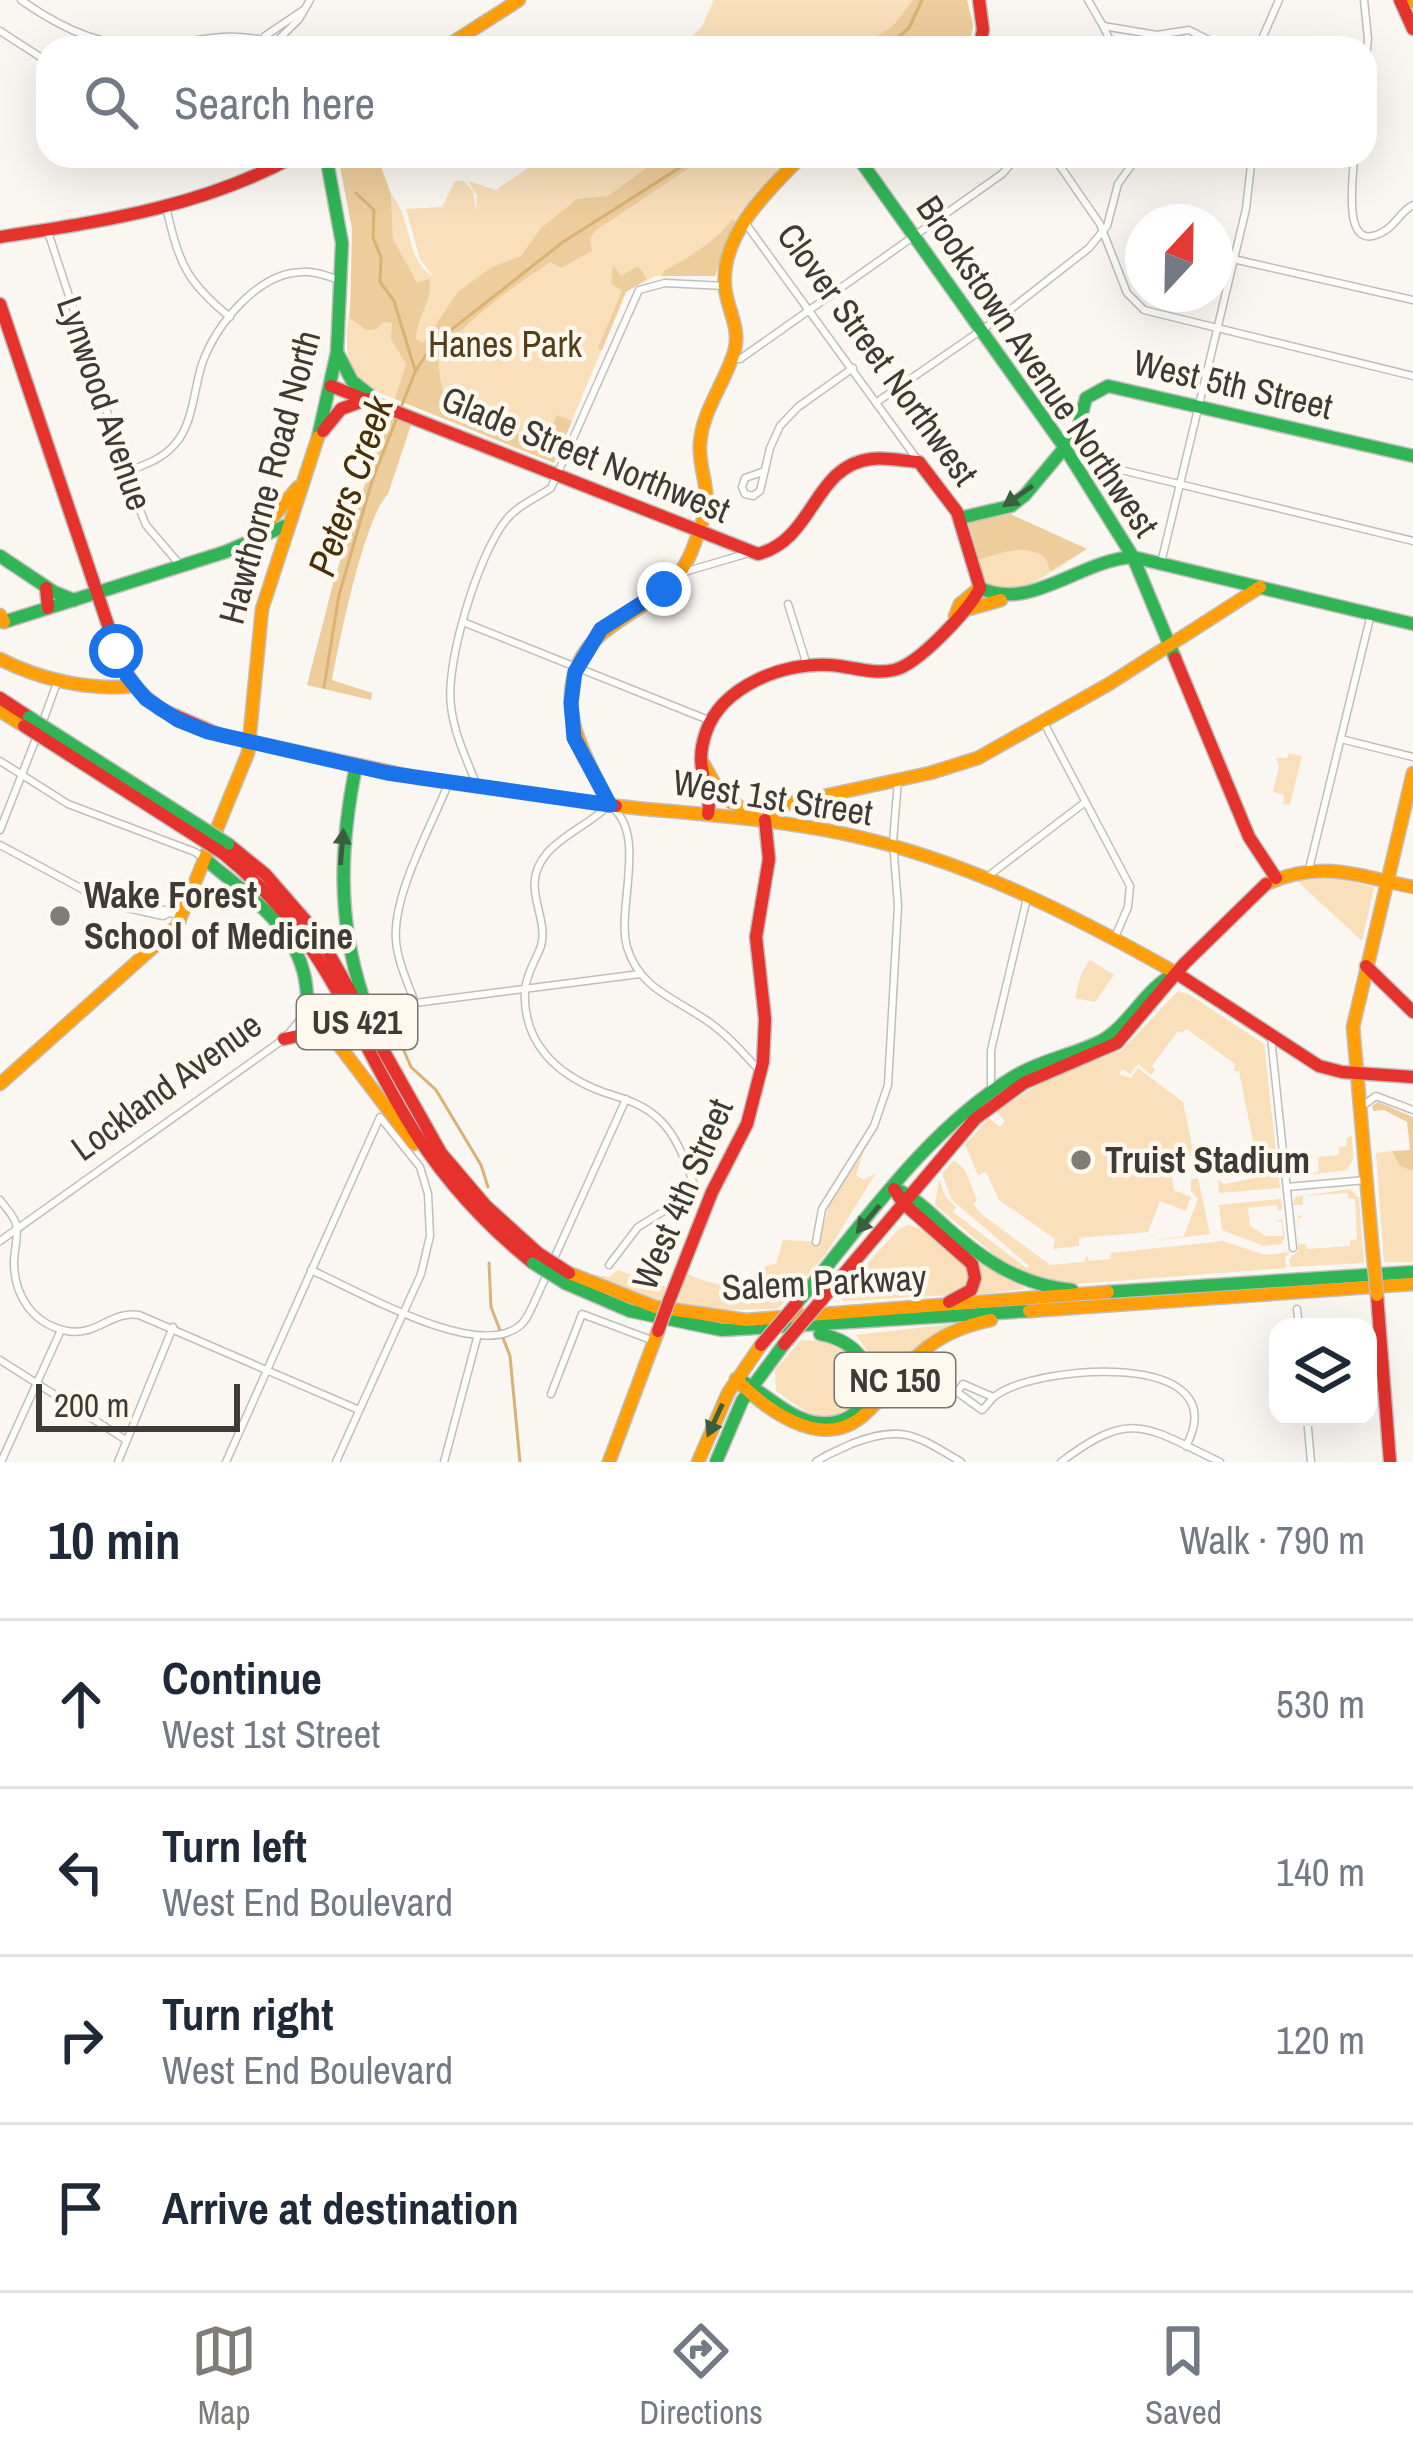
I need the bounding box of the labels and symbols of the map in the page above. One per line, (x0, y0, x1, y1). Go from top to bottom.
street label: Brookstown Avenue Northwest (906, 186, 1170, 546)
north arrow (1125, 204, 1233, 312)
street label: Clover Street Northwest (766, 213, 990, 495)
street label: Lynwood Avenue (46, 290, 164, 516)
park label: Hanes Park (428, 320, 582, 368)
street label: Hawthorne Road North (207, 325, 331, 629)
street label: West 5th Street (1129, 338, 1337, 430)
street label: Glade Street Northwest (435, 374, 737, 534)
water label: Peters Creek (295, 388, 405, 583)
one-way arrow (1002, 484, 1034, 507)
route end (637, 562, 691, 616)
route start (89, 624, 143, 678)
street label: West 1st Street (670, 758, 876, 836)
one-way arrow (333, 828, 352, 865)
place label: Wake Forest School of Medicine (84, 871, 353, 960)
marker: Wake Forest School of Medicine (47, 903, 73, 929)
road number: US 421 (297, 995, 417, 1049)
street label: Lockland Avenue (61, 1001, 271, 1171)
street label: West 4th Street (620, 1091, 744, 1297)
place label: Truist Stadium (1105, 1136, 1310, 1184)
marker: Truist Stadium (1068, 1147, 1094, 1173)
one-way arrow (855, 1204, 881, 1234)
street label: Salem Parkway (720, 1253, 928, 1311)
road number: NC 150 (835, 1353, 955, 1407)
scale bar (36, 1378, 240, 1431)
one-way arrow (705, 1402, 725, 1437)

